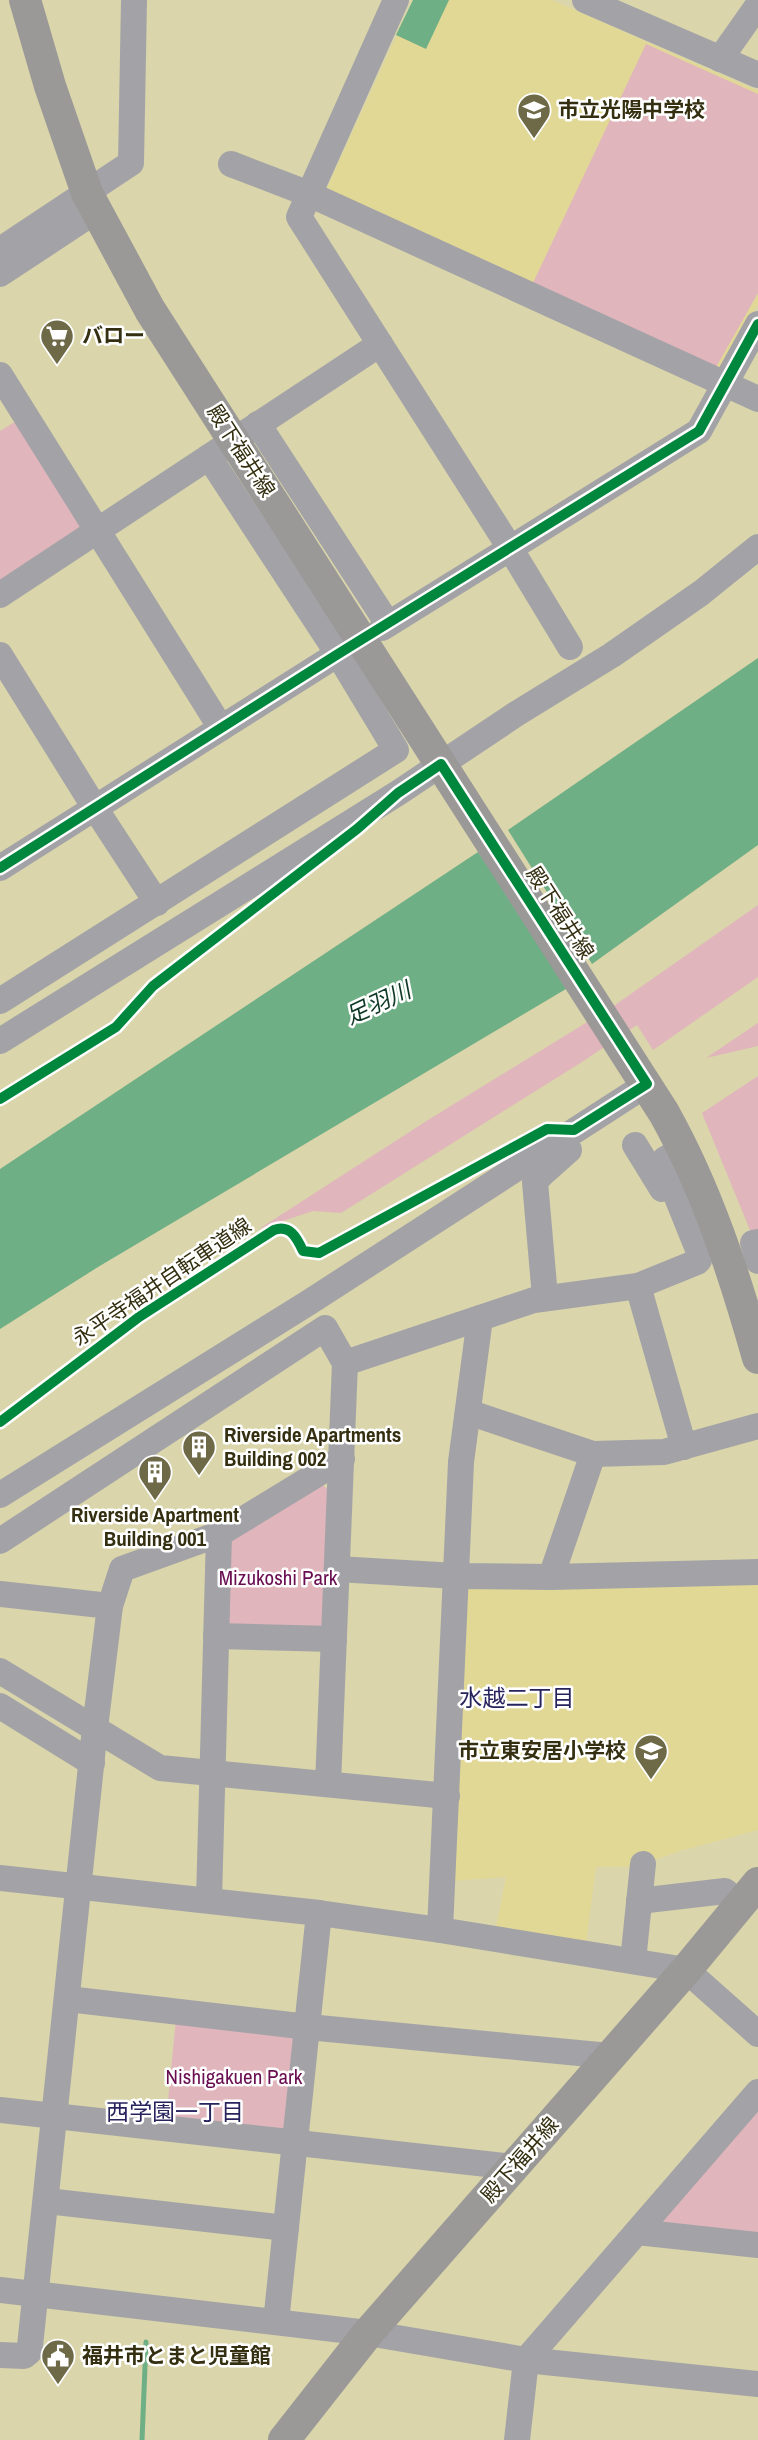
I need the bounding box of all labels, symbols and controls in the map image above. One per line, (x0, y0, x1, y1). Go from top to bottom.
school or university icon: 市立光陽中学校 (515, 91, 553, 140)
place label: 市立光陽中学校 (558, 95, 705, 124)
supermarket icon: バロー (38, 317, 76, 366)
place label: バロー (82, 321, 145, 350)
street label: 殿下福井線 (201, 399, 282, 503)
street label: 殿下福井線 (520, 861, 601, 965)
water label: 足羽川 (340, 973, 418, 1031)
street label: 永平寺福井自転車道線 (67, 1211, 257, 1352)
place label: Riverside Apartments Building 002 (224, 1420, 401, 1473)
building icon: Riverside Apartments Building 002 (180, 1428, 218, 1477)
building icon: Riverside Apartment Building 001 (136, 1453, 174, 1502)
place label: Riverside Apartment Building 001 (71, 1500, 239, 1553)
park label: Mizukoshi Park (219, 1563, 338, 1592)
district label: 水越二丁目 (460, 1682, 575, 1713)
school or university icon: 市立東安居小学校 (632, 1732, 670, 1781)
place label: 市立東安居小学校 (458, 1736, 626, 1765)
park label: Nishigakuen Park (166, 2062, 303, 2091)
district label: 西学園一丁目 (106, 2096, 244, 2127)
street label: 殿下福井線 (474, 2111, 565, 2209)
public building icon: 福井市とまと児童館 (39, 2337, 77, 2386)
place label: 福井市とまと児童館 (82, 2341, 271, 2370)

